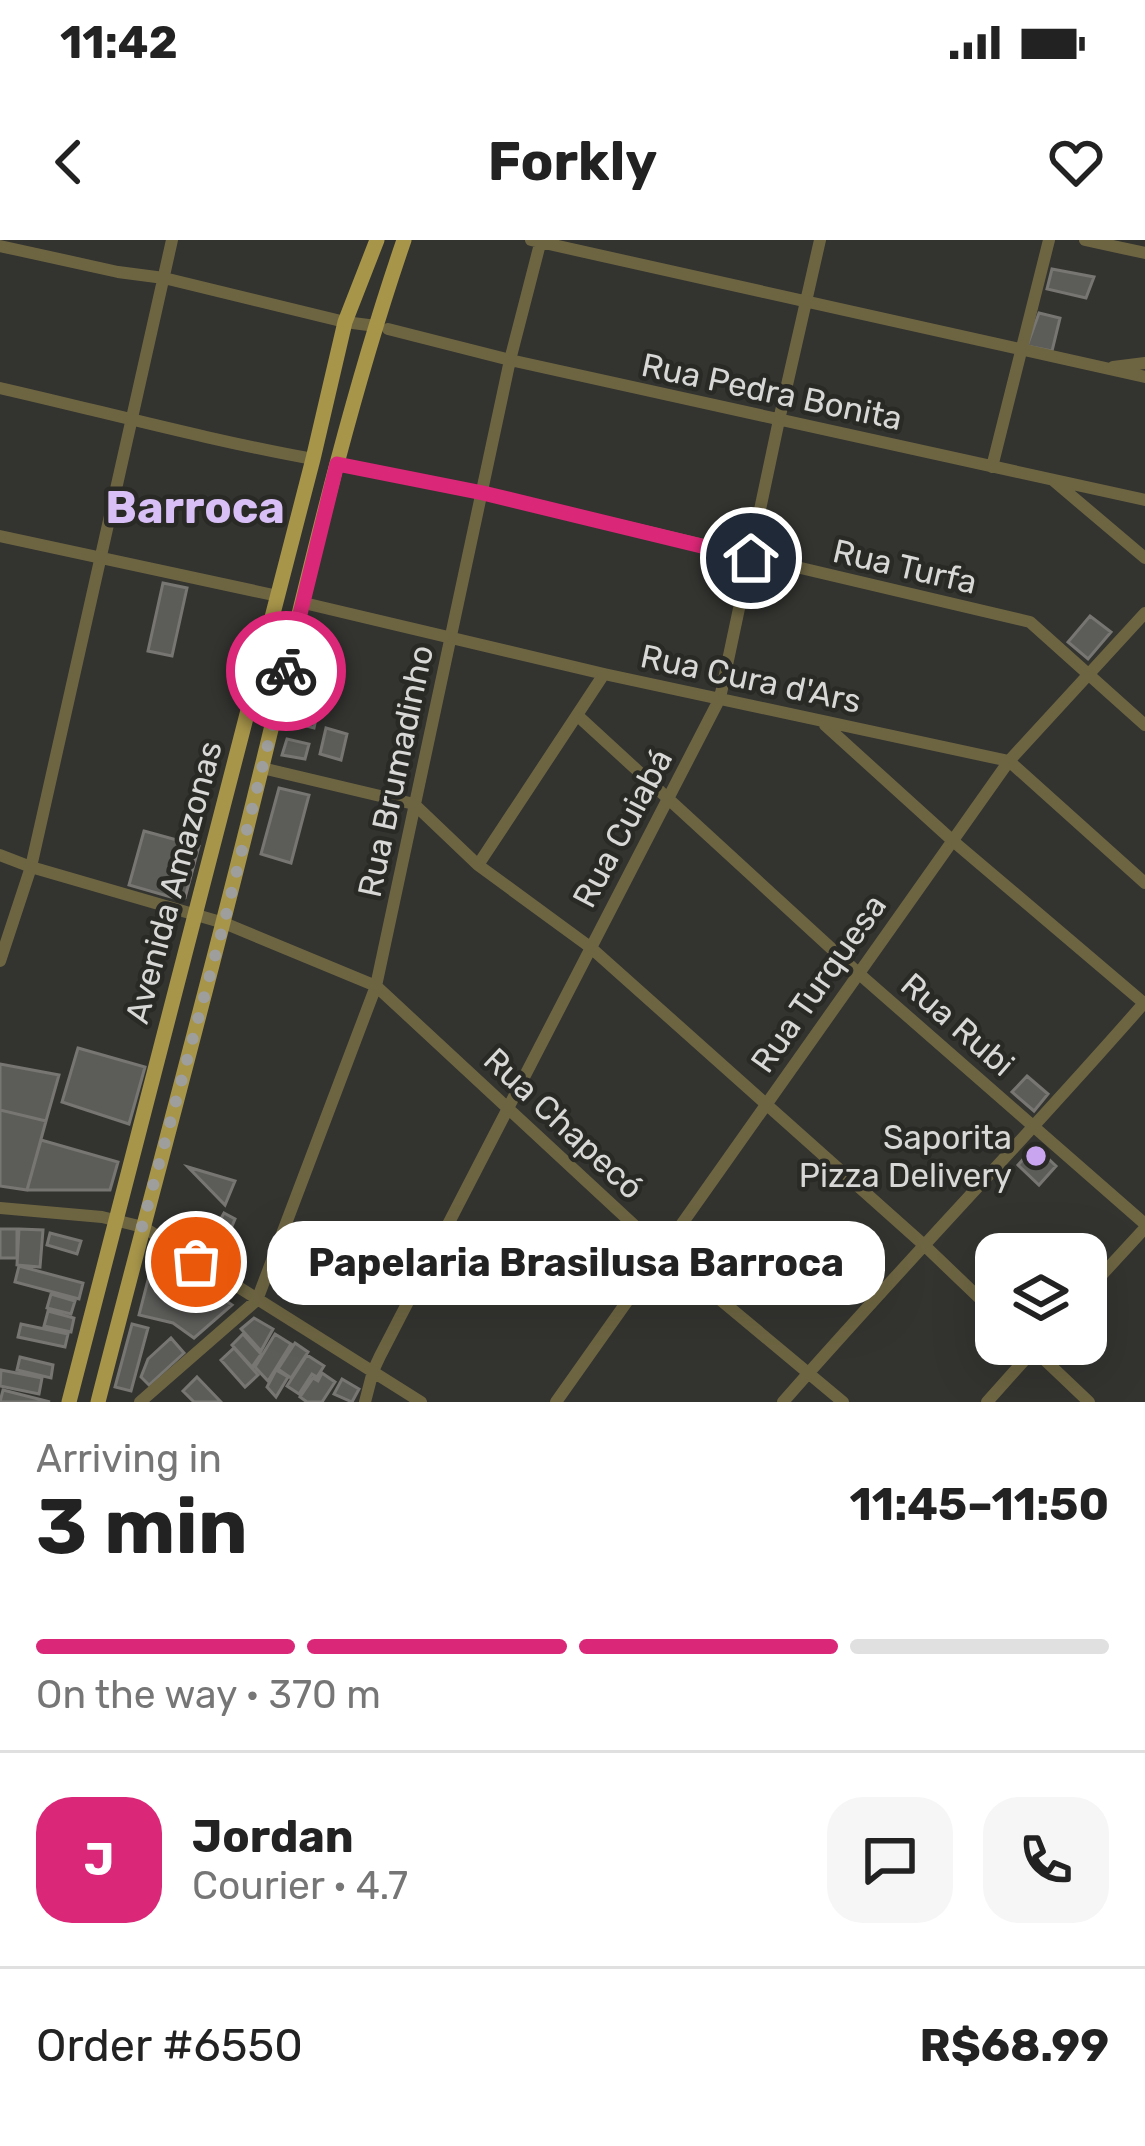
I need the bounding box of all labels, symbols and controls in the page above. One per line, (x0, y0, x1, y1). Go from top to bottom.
text: 11:42 (60, 16, 178, 69)
icon: back (36, 129, 102, 195)
icon: heart (1043, 129, 1109, 195)
text: Forkly (488, 130, 657, 194)
street label: Rua Pedra Bonita (638, 345, 906, 438)
district label: Barroca (105, 481, 285, 534)
pin (700, 507, 802, 609)
icon: home (718, 525, 784, 591)
street label: Rua Turfa (829, 531, 981, 602)
courier (226, 611, 346, 731)
street label: Rua Cura d'Ars (637, 636, 865, 721)
icon: bike (253, 638, 319, 704)
street label: Rua Brumadinho (350, 642, 441, 901)
street label: Avenida Amazonas (117, 737, 230, 1027)
street label: Rua Cuiabá (564, 742, 680, 914)
street label: Rua Turquesa (743, 887, 894, 1080)
street label: Rua Rubi (893, 965, 1022, 1084)
street label: Rua Chapecó (476, 1040, 651, 1207)
place label: Saporita Pizza Delivery (799, 1118, 1012, 1195)
marker: Saporita Pizza Delivery (1023, 1143, 1049, 1169)
pin (145, 1211, 247, 1313)
callout: Papelaria Brasilusa Barroca (268, 1220, 886, 1304)
icon: bag (163, 1229, 229, 1295)
map controls (975, 1233, 1107, 1365)
button: layers (975, 1233, 1107, 1365)
text: Papelaria Brasilusa Barroca (308, 1240, 844, 1286)
text: Arriving in (36, 1436, 222, 1482)
text: 11:45–11:50 (849, 1478, 1109, 1531)
text: 3 min (36, 1480, 248, 1573)
text: On the way · 370 m (36, 1672, 381, 1718)
button: chat (827, 1797, 953, 1923)
button: phone (983, 1797, 1109, 1923)
text: Jordan (192, 1810, 354, 1863)
text: J (84, 1833, 114, 1886)
text: Courier · 4.7 (192, 1863, 408, 1909)
text: Order #6550 (36, 2019, 303, 2072)
text: R$68.99 (920, 2019, 1109, 2072)

